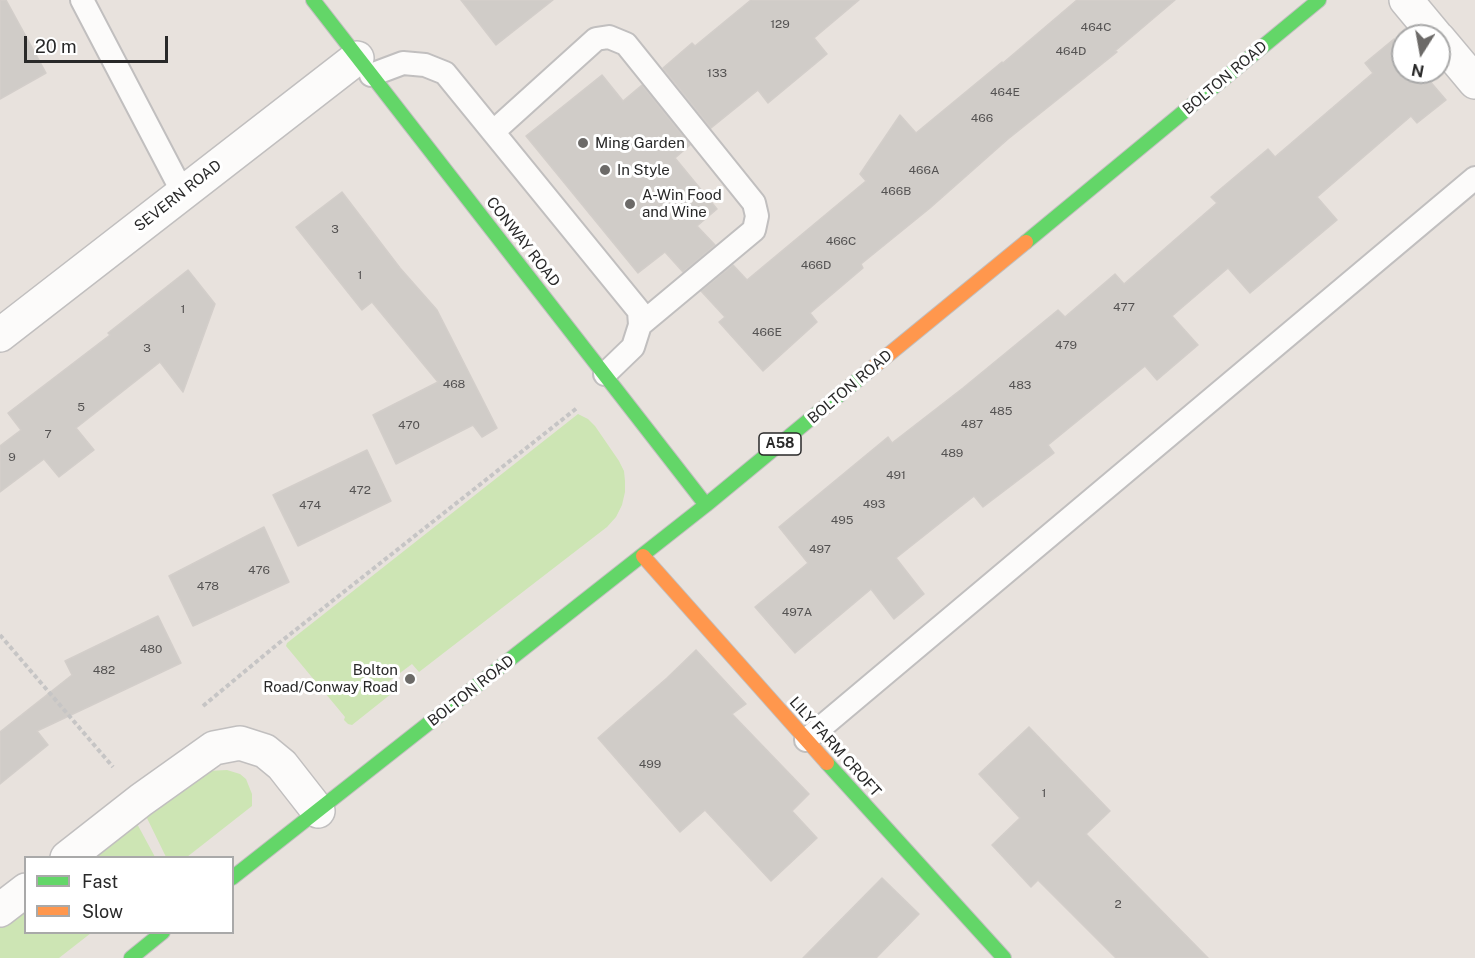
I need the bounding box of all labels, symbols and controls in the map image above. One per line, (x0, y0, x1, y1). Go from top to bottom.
house number: 129 (770, 17, 790, 31)
house number: 464C (1081, 20, 1111, 34)
scale bar (27, 24, 171, 62)
north arrow (1391, 24, 1451, 84)
text: 20 m (35, 36, 77, 57)
street label: BOLTON ROAD (1179, 37, 1271, 119)
house number: 464D (1056, 44, 1086, 58)
text: N (1410, 60, 1426, 81)
house number: 133 (707, 66, 727, 80)
house number: 464E (990, 85, 1020, 99)
house number: 466 (971, 111, 993, 125)
place label: Ming Garden (595, 134, 685, 152)
marker: Ming Garden (576, 136, 590, 150)
street label: SEVERN ROAD (131, 156, 225, 236)
place label: In Style (617, 161, 670, 179)
marker: In Style (598, 163, 612, 177)
house number: 466A (909, 163, 939, 177)
house number: 466B (881, 184, 911, 198)
place label: A-Win Food and Wine (642, 186, 722, 221)
street label: CONWAY ROAD (482, 193, 564, 291)
marker: A-Win Food and Wine (623, 197, 637, 211)
house number: 3 (331, 222, 339, 236)
house number: 466C (826, 234, 856, 248)
house number: 466D (801, 258, 831, 272)
house number: 1 (358, 268, 362, 282)
house number: 477 (1113, 300, 1135, 314)
house number: 1 (181, 302, 185, 316)
house number: 466E (752, 325, 782, 339)
house number: 479 (1055, 338, 1077, 352)
house number: 3 (143, 341, 151, 355)
street label: BOLTON ROAD (804, 346, 896, 428)
house number: 468 (443, 377, 465, 391)
house number: 483 (1009, 378, 1031, 392)
house number: 5 (77, 400, 85, 414)
house number: 485 (990, 404, 1012, 418)
house number: 487 (961, 417, 983, 431)
house number: 470 (398, 418, 420, 432)
house number: 7 (44, 427, 52, 441)
road number: A58 (759, 433, 801, 455)
house number: 489 (941, 446, 963, 460)
house number: 9 (8, 450, 16, 464)
house number: 491 (886, 468, 906, 482)
house number: 472 (349, 483, 371, 497)
house number: 493 (863, 497, 885, 511)
house number: 474 (299, 498, 321, 512)
house number: 495 (831, 513, 853, 527)
house number: 497 (809, 542, 831, 556)
house number: 476 (248, 563, 270, 577)
house number: 478 (197, 579, 219, 593)
house number: 497A (782, 605, 812, 619)
house number: 480 (140, 642, 162, 656)
street label: BOLTON ROAD (424, 652, 518, 730)
place label: Bolton Road/Conway Road (263, 661, 398, 696)
house number: 482 (93, 663, 115, 677)
marker: Bolton Road/Conway Road (403, 672, 417, 686)
street label: LILY FARM CROFT (785, 693, 885, 801)
house number: 499 (639, 757, 661, 771)
house number: 1 (1042, 786, 1046, 800)
legend (24, 856, 234, 934)
text: Fast (82, 871, 118, 892)
house number: 2 (1114, 897, 1122, 911)
text: Slow (82, 901, 123, 922)

